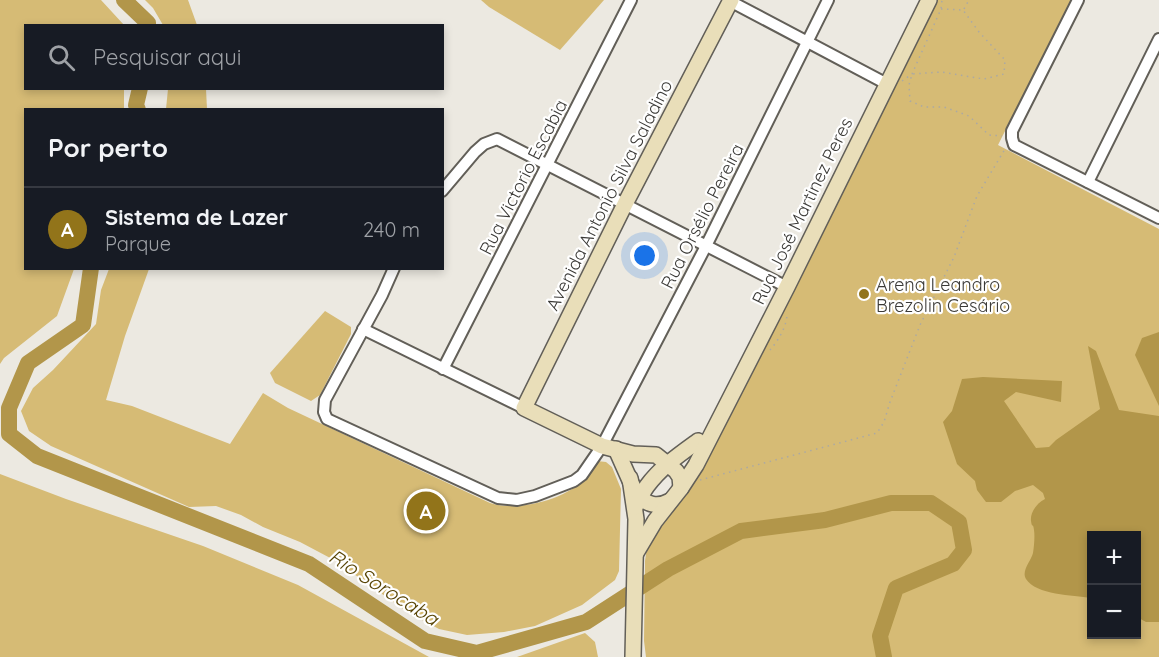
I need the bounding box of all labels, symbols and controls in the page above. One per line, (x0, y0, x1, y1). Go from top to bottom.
search box (24, 24, 444, 90)
icon: search (45, 41, 78, 74)
text: Pesquisar aqui (93, 43, 241, 71)
street label: Avenida Antonio Silva Saladino (541, 76, 677, 314)
street label: Rua Victorio Escabia (474, 96, 572, 258)
street label: Rua José Martinez Peres (747, 114, 857, 308)
text: Por perto (48, 131, 168, 164)
street label: Rua Orsélio Pereira (655, 140, 749, 292)
text: Sistema de Lazer (105, 203, 288, 231)
text: A (61, 217, 74, 242)
text: 240 m (363, 217, 420, 242)
text: Parque (105, 231, 171, 256)
your location (630, 241, 659, 270)
place label: Arena Leandro Brezolin Cesário (876, 273, 1010, 317)
marker: Arena Leandro Brezolin Cesário (857, 287, 871, 301)
pin: A (406, 488, 446, 534)
map controls (1087, 531, 1141, 639)
button: + (1087, 531, 1141, 585)
water label: Rio Sorocaba (325, 543, 445, 632)
button: − (1087, 585, 1141, 639)

